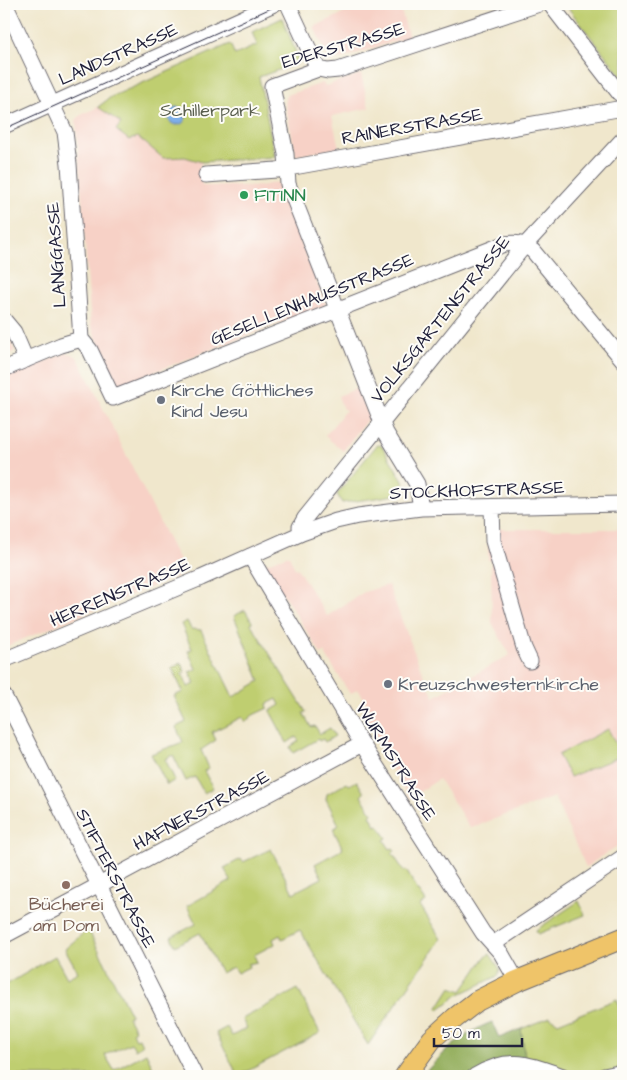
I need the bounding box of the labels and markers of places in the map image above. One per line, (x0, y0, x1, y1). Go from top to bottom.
place label: FITINN (254, 183, 306, 208)
marker: FITINN (238, 189, 250, 201)
place label: Kirche Göttliches Kind Jesu (171, 378, 314, 424)
marker: Kirche Göttliches Kind Jesu (155, 394, 167, 406)
place label: Kreuzschwesternkirche (398, 672, 599, 697)
marker: Kreuzschwesternkirche (382, 678, 394, 690)
marker: Bücherei am Dom (60, 879, 72, 891)
place label: Bücherei am Dom (29, 892, 103, 938)

